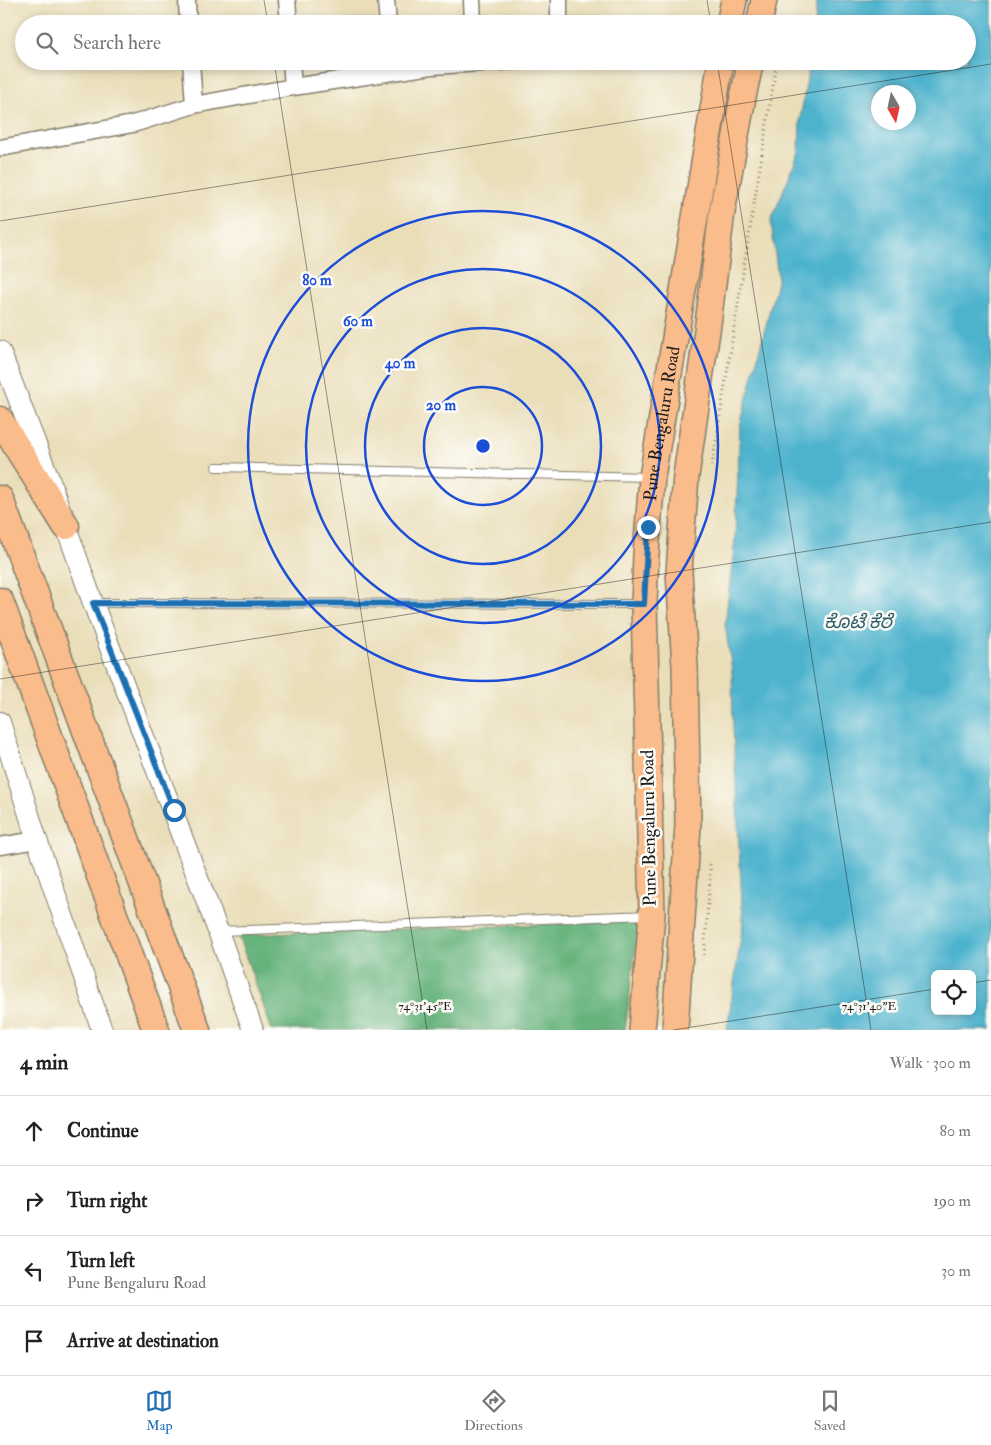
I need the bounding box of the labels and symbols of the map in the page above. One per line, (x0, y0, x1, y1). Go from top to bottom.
north arrow (871, 85, 916, 130)
text: 80 m (302, 271, 332, 290)
text: 60 m (343, 312, 373, 331)
street label: Pune Bengaluru Road (639, 344, 685, 502)
text: 40 m (384, 354, 416, 373)
text: 20 m (426, 396, 456, 415)
centre of rings (474, 437, 492, 455)
route end (637, 516, 660, 539)
water label: ಕೊಟೆ ಕೆರೆ (824, 610, 895, 634)
street label: Pune Bengaluru Road (636, 749, 662, 906)
route start (163, 799, 186, 822)
text: 74°31'45"E (398, 999, 452, 1014)
text: 74°31'40"E (842, 999, 897, 1014)

